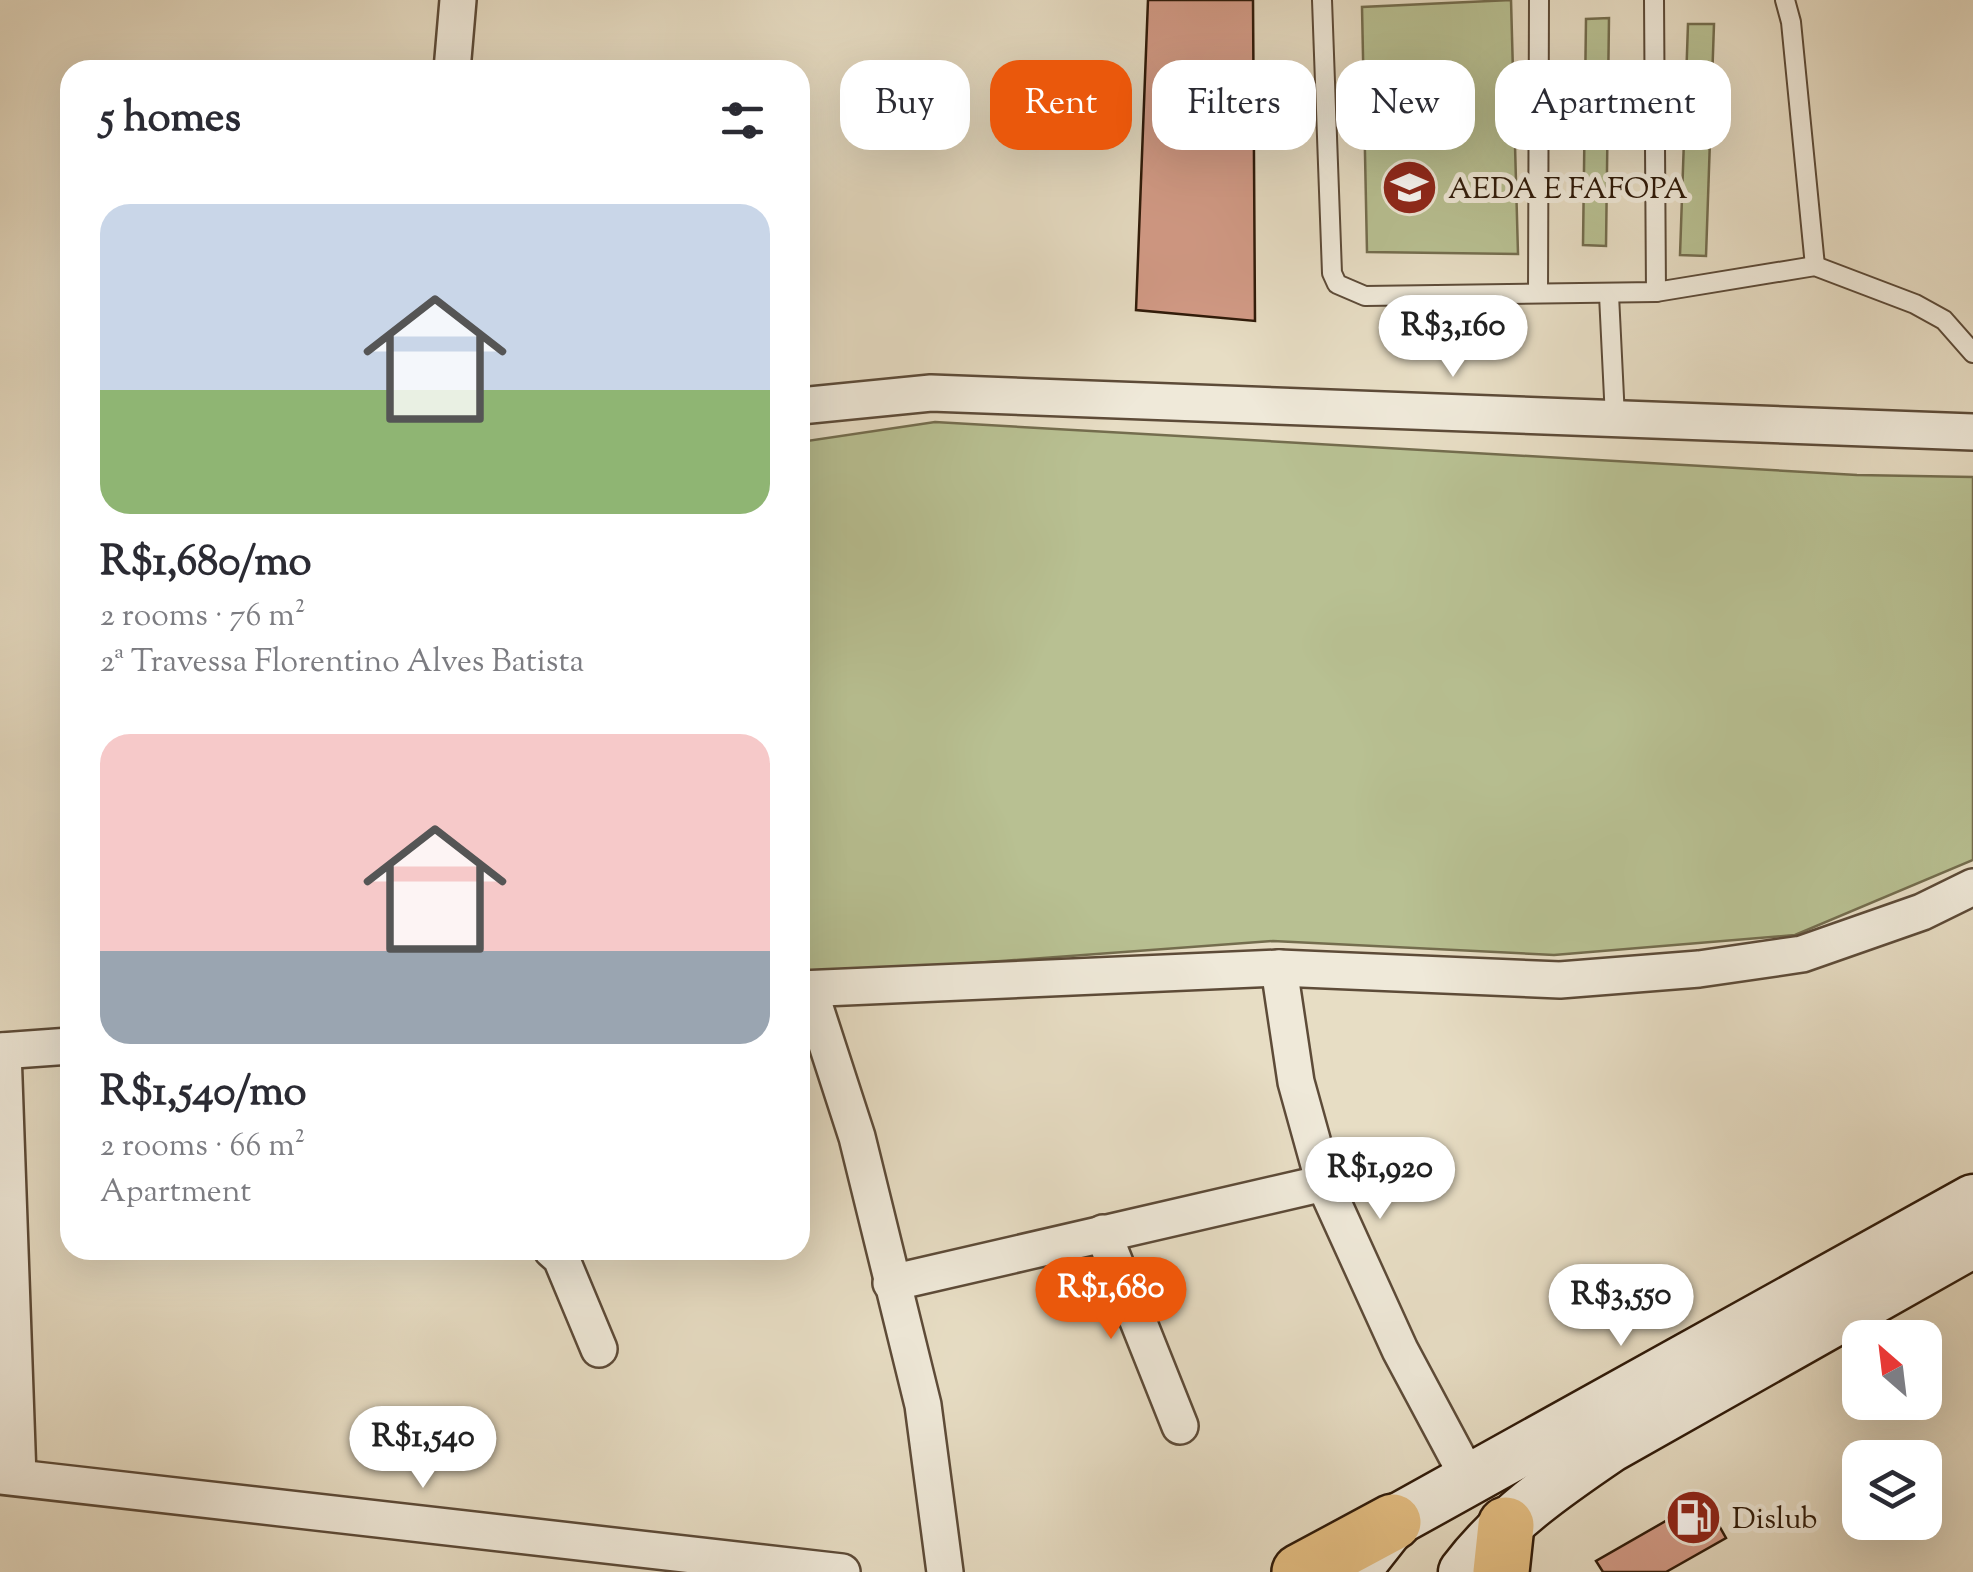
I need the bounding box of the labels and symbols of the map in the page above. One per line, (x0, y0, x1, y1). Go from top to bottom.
school or university icon: AEDA E FAFOPA (1379, 158, 1439, 218)
place label: AEDA E FAFOPA (1448, 169, 1688, 212)
pin: R$3,160 (1361, 295, 1545, 380)
pin: R$1,920 (1288, 1137, 1472, 1222)
pin: R$1,680 (1019, 1257, 1203, 1342)
pin: R$3,550 (1529, 1264, 1713, 1349)
north arrow (1842, 1320, 1942, 1420)
pin: R$1,540 (331, 1406, 515, 1491)
fuel station icon: Dislub (1663, 1488, 1723, 1548)
place label: Dislub (1732, 1499, 1818, 1542)

